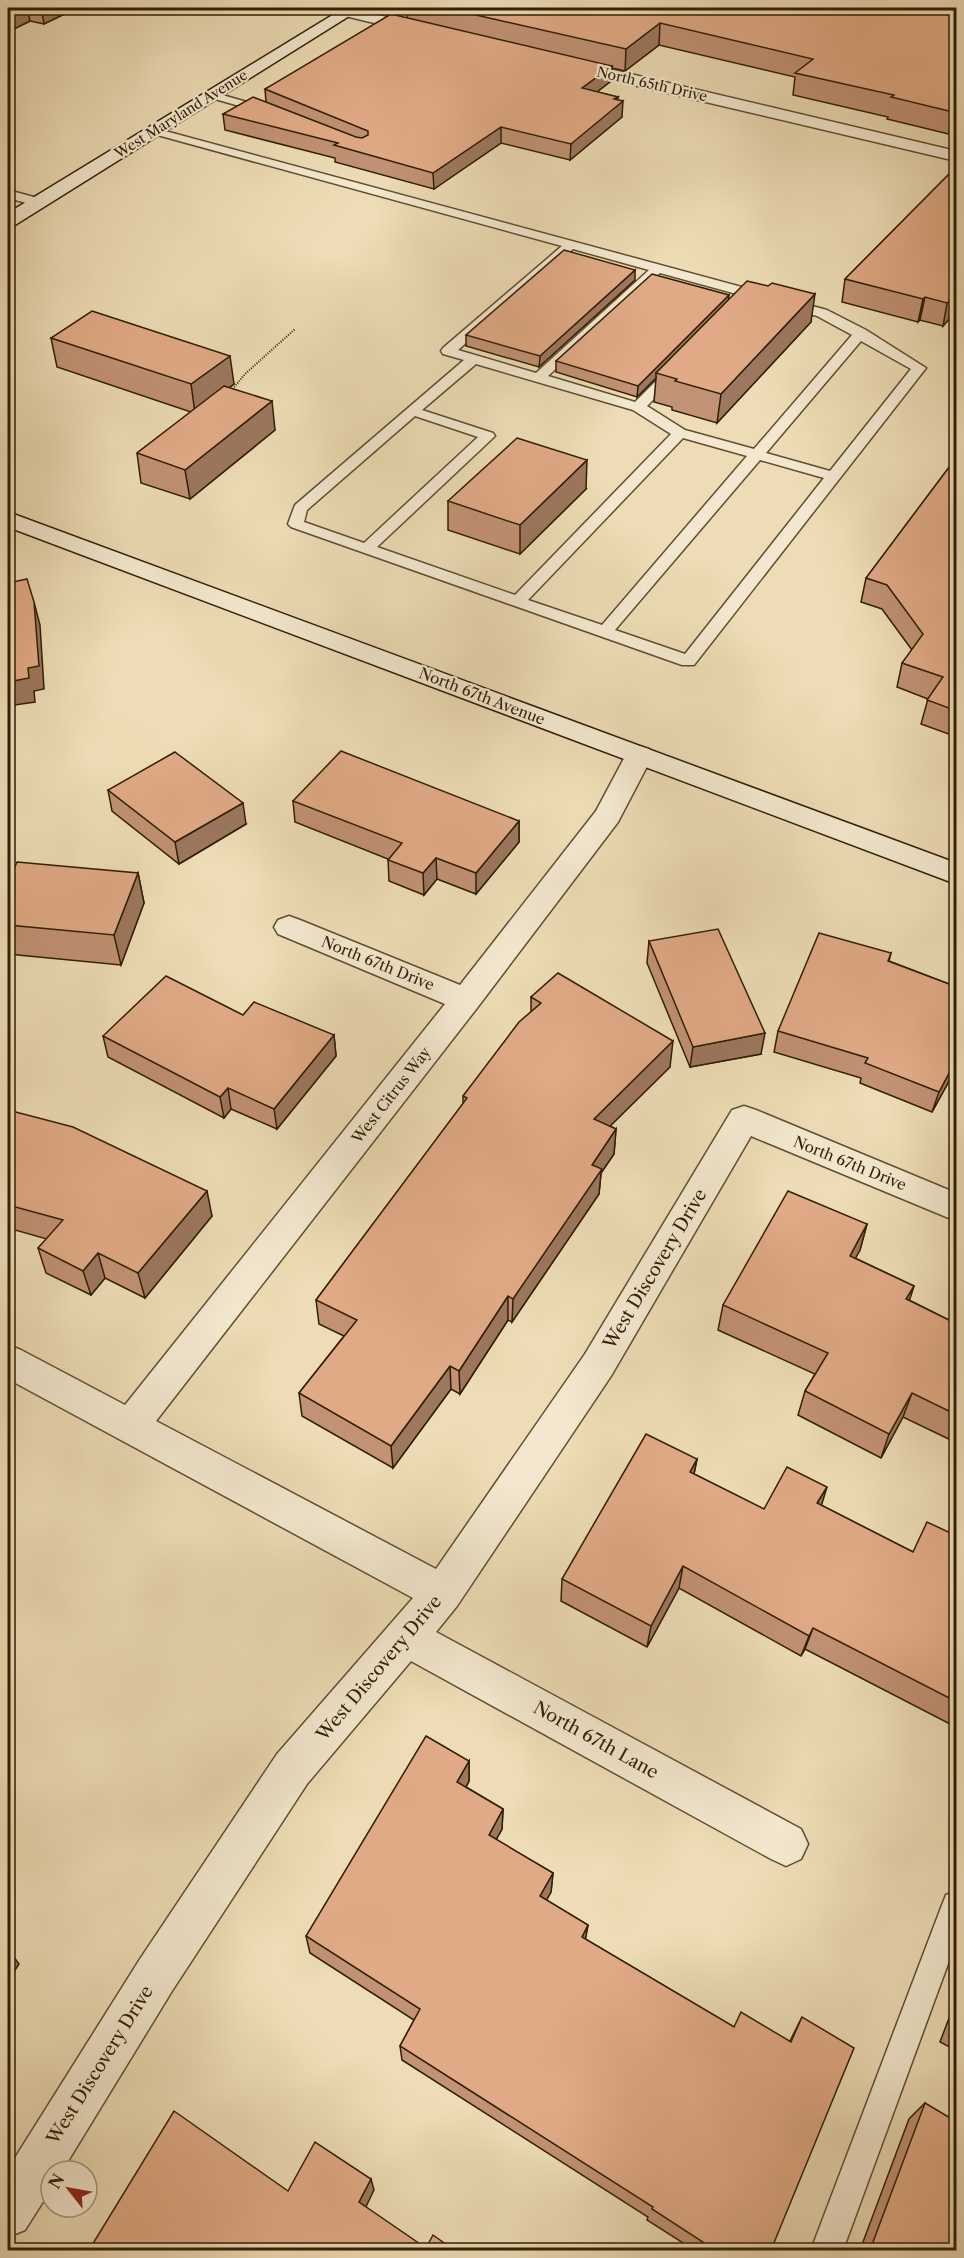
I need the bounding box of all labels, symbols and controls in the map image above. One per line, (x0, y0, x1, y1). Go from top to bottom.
street label: North 65th Drive (595, 63, 709, 105)
street label: West Maryland Avenue (110, 66, 251, 163)
street label: North 67th Avenue (416, 663, 548, 729)
street label: North 67th Drive (319, 932, 437, 994)
street label: West Citrus Way (347, 1042, 435, 1148)
street label: North 67th Drive (791, 1132, 909, 1194)
street label: West Discovery Drive (598, 1185, 712, 1354)
street label: West Discovery Drive (311, 1591, 446, 1746)
street label: North 67th Lane (530, 1697, 662, 1783)
street label: West Discovery Drive (42, 1982, 158, 2149)
north arrow (39, 2159, 99, 2219)
text: N (44, 2170, 68, 2192)

